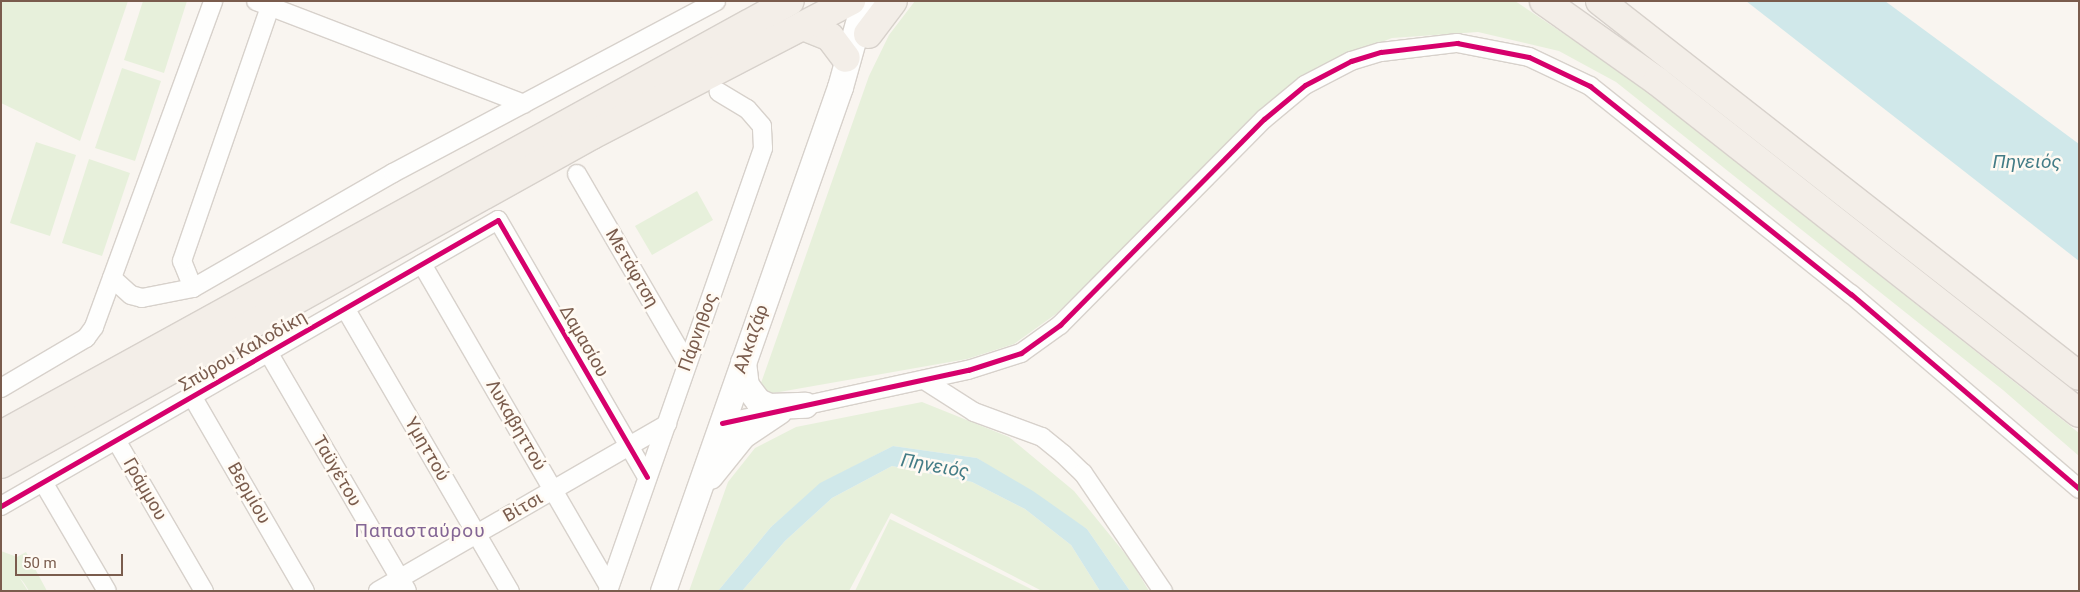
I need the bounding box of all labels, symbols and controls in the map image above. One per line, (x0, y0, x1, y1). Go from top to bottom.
water label: Πηνειός (1993, 151, 2061, 173)
street label: Μετάφτση (601, 225, 663, 311)
street label: Πάρνηθος (674, 290, 722, 374)
street label: Δαμασίου (555, 301, 613, 381)
street label: Αλκαζάρ (729, 302, 773, 376)
street label: Σπύρου Καλοδίκη (175, 306, 311, 396)
street label: Λυκαβηττού (481, 376, 551, 474)
street label: Υμηττού (400, 413, 454, 485)
street label: Ταϋγέτου (308, 432, 366, 510)
water label: Πηνειός (899, 449, 971, 483)
street label: Γράμμου (119, 454, 171, 524)
street label: Βερμίου (223, 458, 275, 528)
street label: Βίτσι (499, 487, 547, 527)
district label: Παπασταύρου (353, 520, 487, 542)
scale bar (18, 544, 125, 576)
text: 50 m (23, 554, 57, 572)

